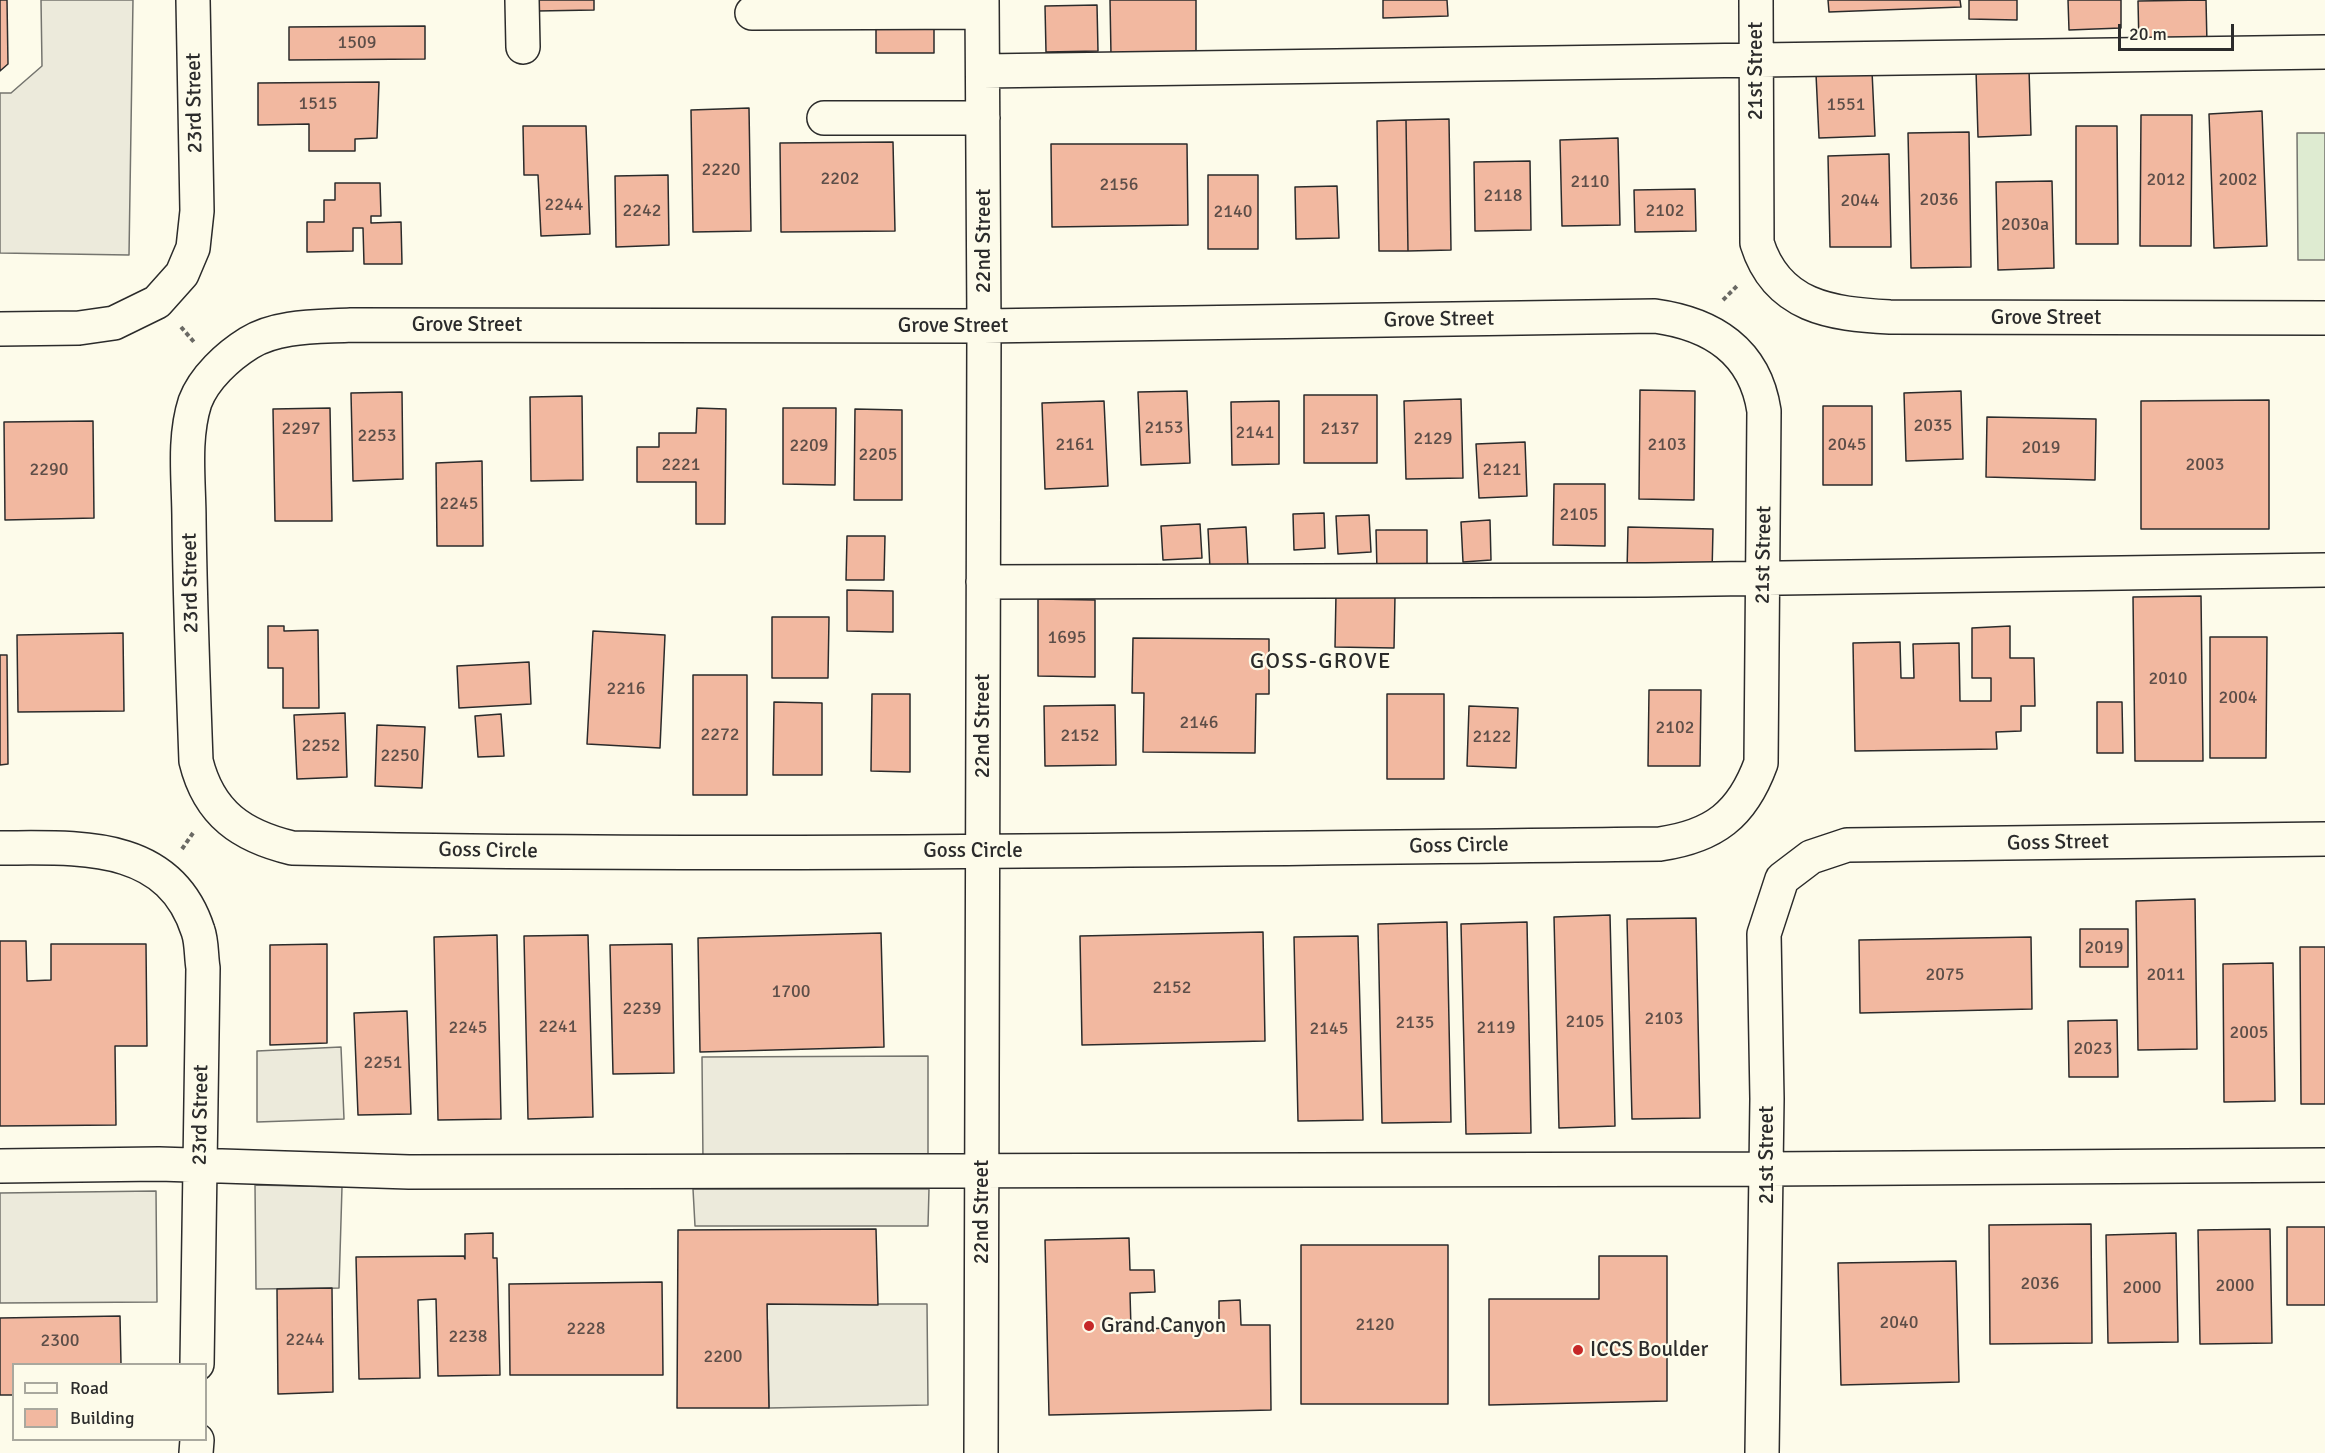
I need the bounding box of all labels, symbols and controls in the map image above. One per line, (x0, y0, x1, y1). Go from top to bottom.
scale bar (2121, 12, 2236, 50)
street label: 21st Street (1743, 22, 1769, 120)
text: 20 m (2129, 23, 2167, 45)
house number: 1509 (338, 32, 376, 54)
street label: 23rd Street (182, 52, 208, 154)
house number: 1515 (299, 93, 337, 115)
house number: 1551 (1827, 94, 1865, 116)
house number: 2220 (702, 159, 740, 181)
house number: 2202 (821, 168, 859, 190)
house number: 2012 (2147, 169, 2185, 191)
house number: 2002 (2219, 169, 2257, 191)
house number: 2110 (1571, 171, 1609, 193)
house number: 2156 (1100, 174, 1138, 196)
house number: 2118 (1484, 185, 1522, 207)
street label: 22nd Street (971, 189, 997, 293)
house number: 2036 (1920, 189, 1958, 211)
house number: 2044 (1841, 190, 1879, 212)
house number: 2244 (545, 194, 583, 216)
house number: 2242 (623, 200, 661, 222)
house number: 2102 (1646, 200, 1684, 222)
house number: 2140 (1214, 201, 1252, 223)
house number: 2030a (2001, 214, 2049, 236)
street label: Grove Street (1991, 305, 2101, 331)
street label: Grove Street (1383, 306, 1495, 334)
street label: Grove Street (412, 312, 522, 338)
street label: Grove Street (898, 313, 1008, 339)
house number: 2035 (1914, 415, 1952, 437)
house number: 2153 (1145, 417, 1183, 439)
house number: 2297 (282, 418, 320, 440)
house number: 2137 (1321, 418, 1359, 440)
house number: 2141 (1236, 422, 1274, 444)
house number: 2253 (358, 425, 396, 447)
house number: 2129 (1414, 428, 1452, 450)
house number: 2161 (1056, 434, 1094, 456)
house number: 2103 (1648, 434, 1686, 456)
house number: 2045 (1828, 434, 1866, 456)
house number: 2209 (790, 435, 828, 457)
house number: 2019 (2022, 437, 2060, 459)
house number: 2205 (859, 444, 897, 466)
house number: 2221 (662, 454, 700, 476)
house number: 2003 (2186, 454, 2224, 476)
house number: 2290 (30, 459, 68, 481)
house number: 2121 (1483, 459, 1521, 481)
house number: 2245 (440, 493, 478, 515)
house number: 2105 (1560, 504, 1598, 526)
street label: 21st Street (1751, 506, 1777, 604)
street label: 23rd Street (178, 532, 204, 634)
house number: 1695 (1048, 627, 1086, 649)
district label: GOSS-GROVE (1250, 649, 1392, 675)
house number: 2010 (2149, 668, 2187, 690)
street label: 22nd Street (970, 674, 996, 778)
house number: 2216 (607, 678, 645, 700)
house number: 2004 (2219, 687, 2257, 709)
house number: 2146 (1180, 712, 1218, 734)
house number: 2102 (1656, 717, 1694, 739)
house number: 2272 (701, 724, 739, 746)
house number: 2152 (1061, 725, 1099, 747)
house number: 2122 (1473, 726, 1511, 748)
house number: 2252 (302, 735, 340, 757)
house number: 2250 (381, 745, 419, 767)
street label: Goss Street (2007, 830, 2109, 856)
street label: Goss Circle (1409, 833, 1509, 859)
street label: Goss Circle (438, 838, 538, 864)
street label: Goss Circle (923, 838, 1023, 864)
house number: 2019 (2085, 937, 2123, 959)
house number: 2075 (1926, 964, 1964, 986)
house number: 2011 (2147, 964, 2185, 986)
house number: 2152 (1153, 977, 1191, 999)
house number: 1700 (772, 981, 810, 1003)
house number: 2239 (623, 998, 661, 1020)
house number: 2103 (1645, 1008, 1683, 1030)
house number: 2105 (1566, 1011, 1604, 1033)
house number: 2135 (1396, 1012, 1434, 1034)
house number: 2241 (539, 1016, 577, 1038)
house number: 2245 (449, 1017, 487, 1039)
house number: 2119 (1477, 1017, 1515, 1039)
house number: 2145 (1310, 1018, 1348, 1040)
house number: 2005 (2230, 1022, 2268, 1044)
house number: 2023 (2074, 1038, 2112, 1060)
house number: 2251 (364, 1052, 402, 1074)
street label: 23rd Street (188, 1064, 214, 1166)
street label: 21st Street (1754, 1106, 1780, 1204)
street label: 22nd Street (969, 1160, 995, 1264)
house number: 2036 (2021, 1273, 2059, 1295)
house number: 2000 (2216, 1275, 2254, 1297)
house number: 2000 (2123, 1277, 2161, 1299)
house number: 2040 (1880, 1312, 1918, 1334)
place label: Grand Canyon (1101, 1313, 1226, 1339)
house number: 2120 (1356, 1314, 1394, 1336)
house number: 2228 (567, 1318, 605, 1340)
marker: Grand Canyon (1082, 1319, 1096, 1333)
house number: 2238 (449, 1326, 487, 1348)
house number: 2244 (286, 1329, 324, 1351)
house number: 2300 (41, 1330, 79, 1352)
place label: ICCS Boulder (1590, 1337, 1708, 1363)
marker: ICCS Boulder (1571, 1343, 1585, 1357)
house number: 2200 (704, 1346, 742, 1368)
legend (12, 1363, 207, 1441)
text: Road (70, 1377, 109, 1399)
text: Building (70, 1407, 134, 1429)

